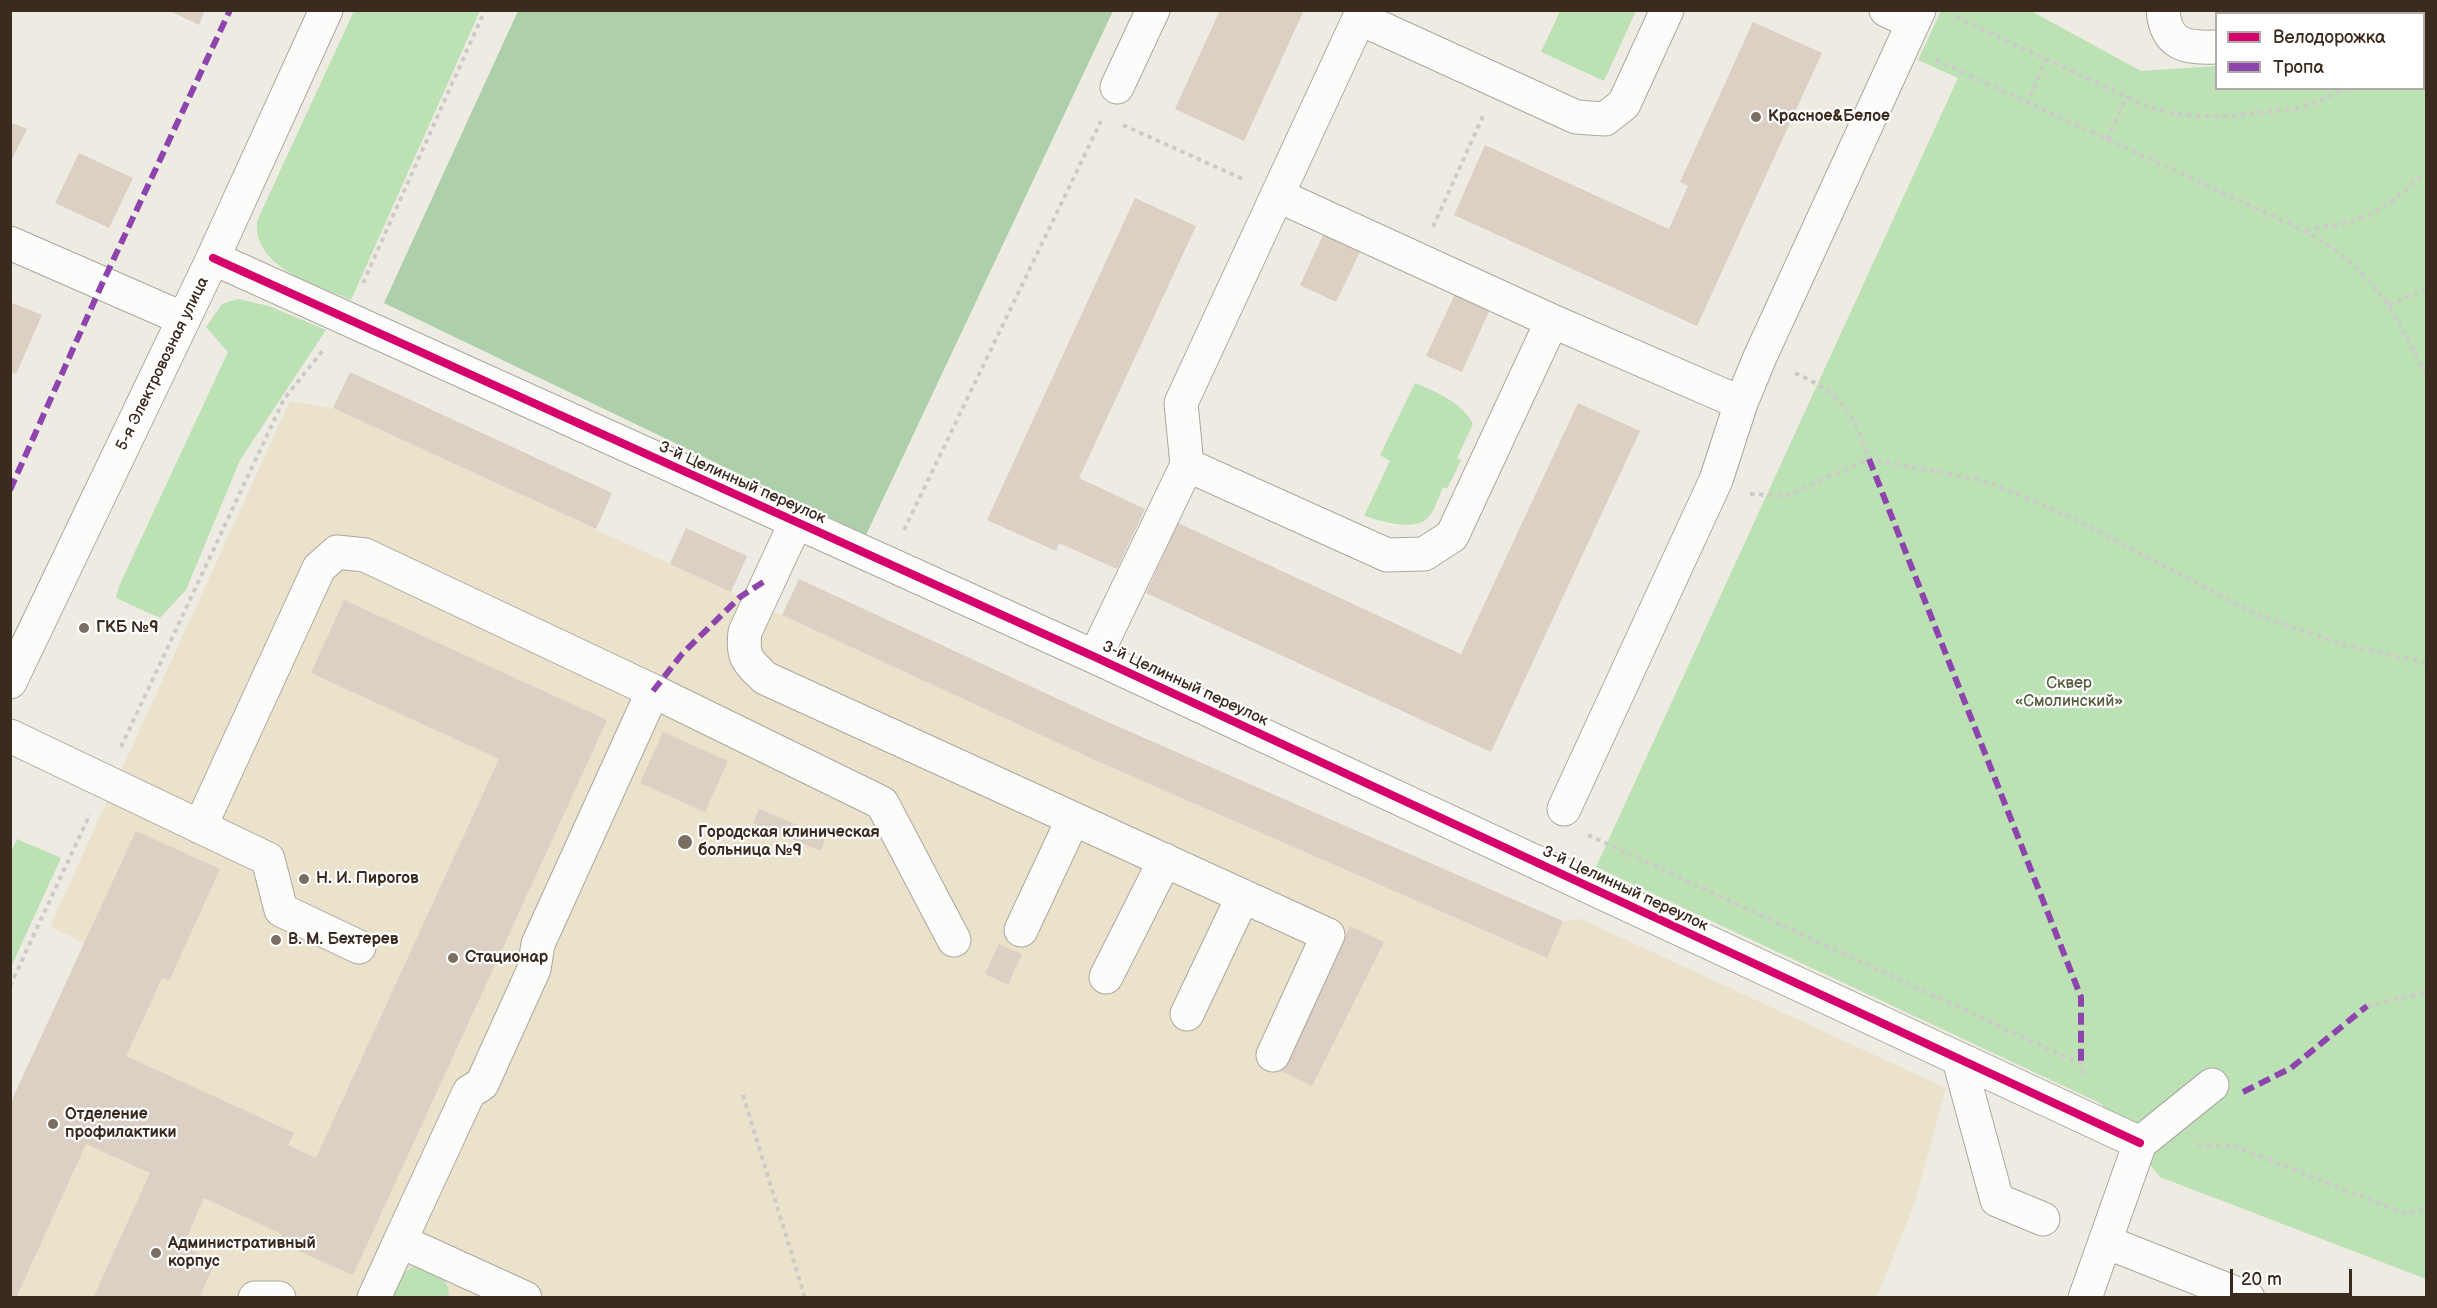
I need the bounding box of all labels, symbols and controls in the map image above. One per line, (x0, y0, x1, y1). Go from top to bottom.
legend (2215, 12, 2425, 90)
text: Велодорожка (2273, 27, 2386, 48)
text: Тропа (2273, 57, 2324, 78)
place label: Красное&Белое (1768, 107, 1890, 127)
marker: Красное&Белое (1749, 110, 1763, 124)
street label: 5-я Электровозная улица (113, 274, 213, 454)
street label: 3-й Целинный переулок (655, 437, 829, 529)
place label: ГКБ №9 (96, 618, 159, 638)
marker: ГКБ №9 (77, 621, 91, 635)
street label: 3-й Целинный переулок (1099, 637, 1271, 731)
park label: Сквер «Смолинский» (2015, 674, 2123, 712)
place label: Городская клиническая больница №9 (698, 823, 880, 861)
marker: Городская клиническая больница №9 (676, 833, 694, 851)
street label: 3-й Целинный переулок (1539, 842, 1711, 936)
place label: Н. И. Пирогов (316, 869, 419, 889)
marker: Н. И. Пирогов (297, 872, 311, 886)
place label: В. М. Бехтерев (288, 930, 398, 950)
marker: В. М. Бехтерев (269, 933, 283, 947)
place label: Стационар (465, 948, 548, 968)
marker: Стационар (446, 951, 460, 965)
place label: Отделение профилактики (65, 1105, 176, 1143)
marker: Отделение профилактики (46, 1117, 60, 1131)
place label: Административный корпус (168, 1234, 316, 1272)
marker: Административный корпус (149, 1246, 163, 1260)
scale bar (2233, 1257, 2354, 1295)
text: 20 m (2241, 1269, 2282, 1290)

